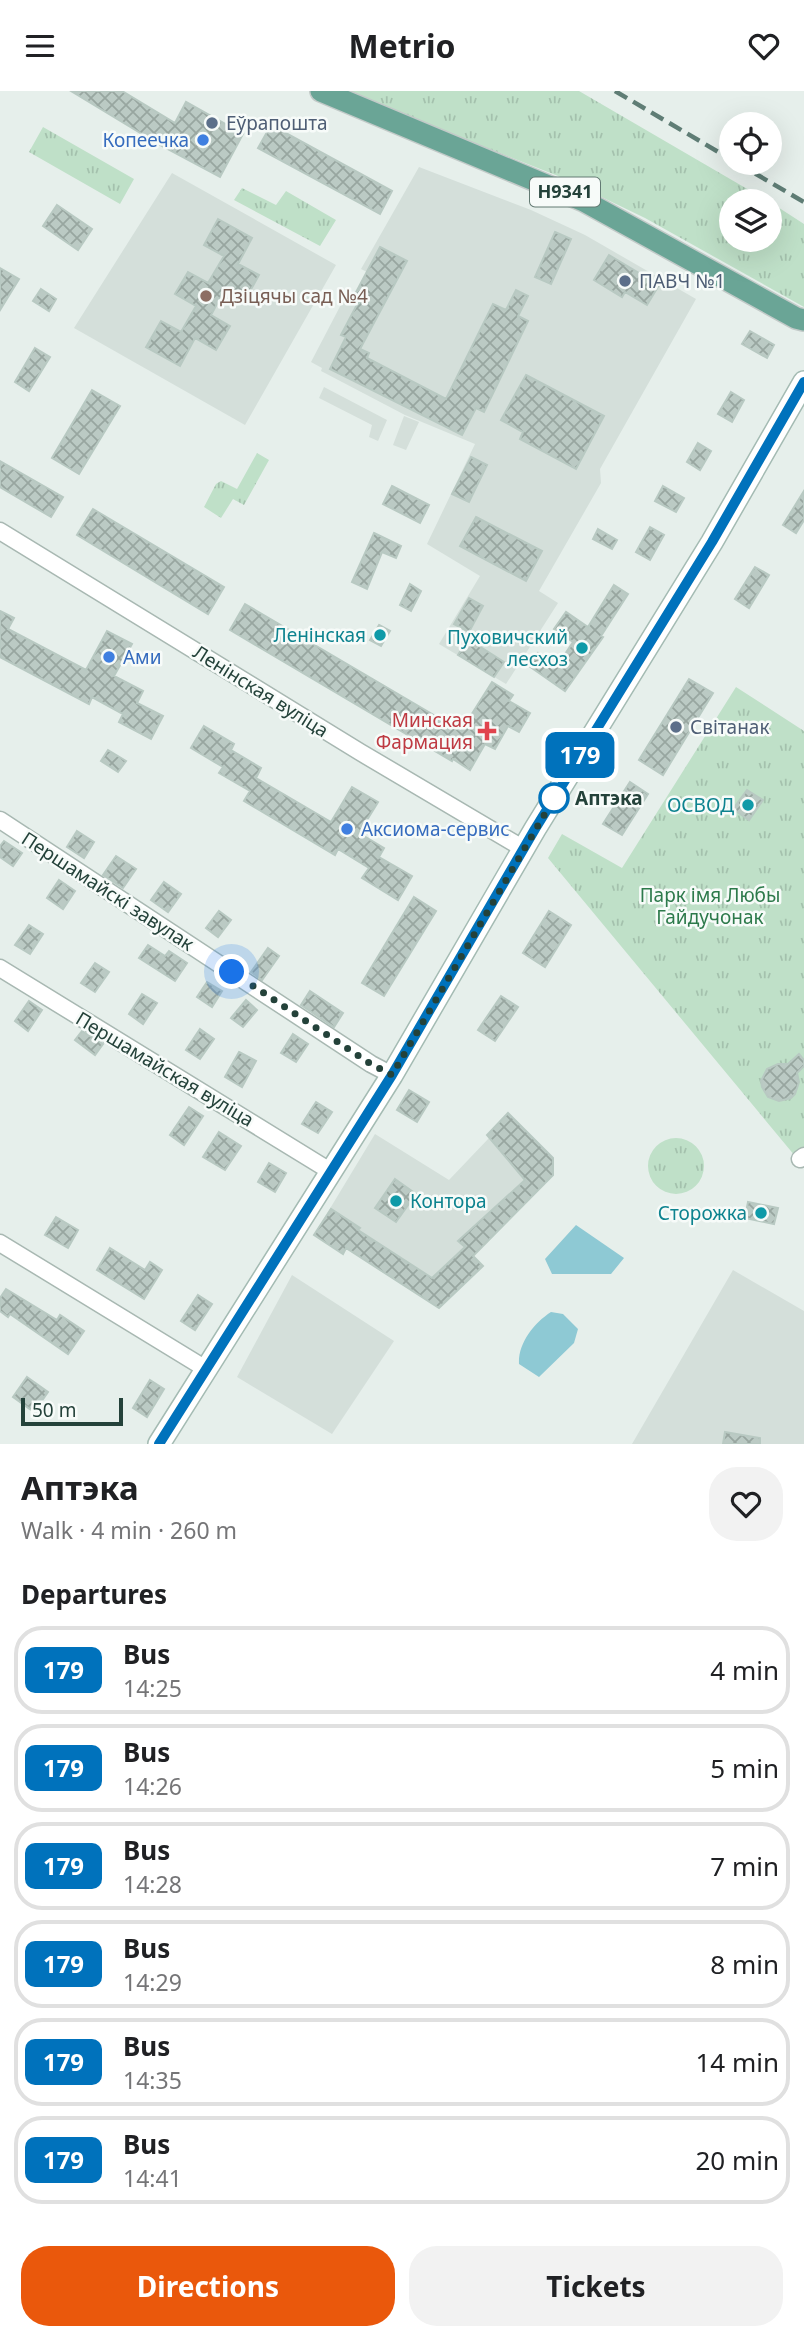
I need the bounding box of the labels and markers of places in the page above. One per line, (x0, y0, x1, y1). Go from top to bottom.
place label: Еўрапошта (226, 110, 328, 136)
marker: Еўрапошта (204, 115, 220, 131)
place label: Копеечка (102, 127, 189, 153)
marker: Копеечка (195, 132, 211, 148)
place label: ПАВЧ №1 (639, 268, 725, 294)
marker: ПАВЧ №1 (617, 273, 633, 289)
place label: Дзіцячы сад №4 (220, 283, 368, 309)
marker: Дзіцячы сад №4 (198, 288, 214, 304)
place label: Ленінская (273, 622, 366, 648)
place label: Пуховичский лесхоз (447, 624, 568, 672)
marker: Ленінская (372, 627, 388, 643)
marker: Пуховичский лесхоз (574, 640, 590, 656)
place label: Ами (123, 644, 162, 670)
marker: Ами (101, 649, 117, 665)
place label: Минская Фармация (376, 707, 473, 755)
place label: Світанак (690, 714, 770, 740)
marker: Світанак (668, 719, 684, 735)
marker: Минская Фармация (479, 723, 495, 739)
marker: Аптэка (539, 783, 569, 813)
place label: Аптэка (575, 785, 643, 811)
place label: ОСВОД (667, 792, 734, 818)
marker: ОСВОД (740, 797, 756, 813)
place label: Аксиома-сервис (361, 816, 510, 842)
marker: Аксиома-сервис (339, 821, 355, 837)
place label: Контора (410, 1188, 487, 1214)
marker: Контора (388, 1193, 404, 1209)
place label: Сторожка (658, 1200, 747, 1226)
marker: Сторожка (753, 1205, 769, 1221)

